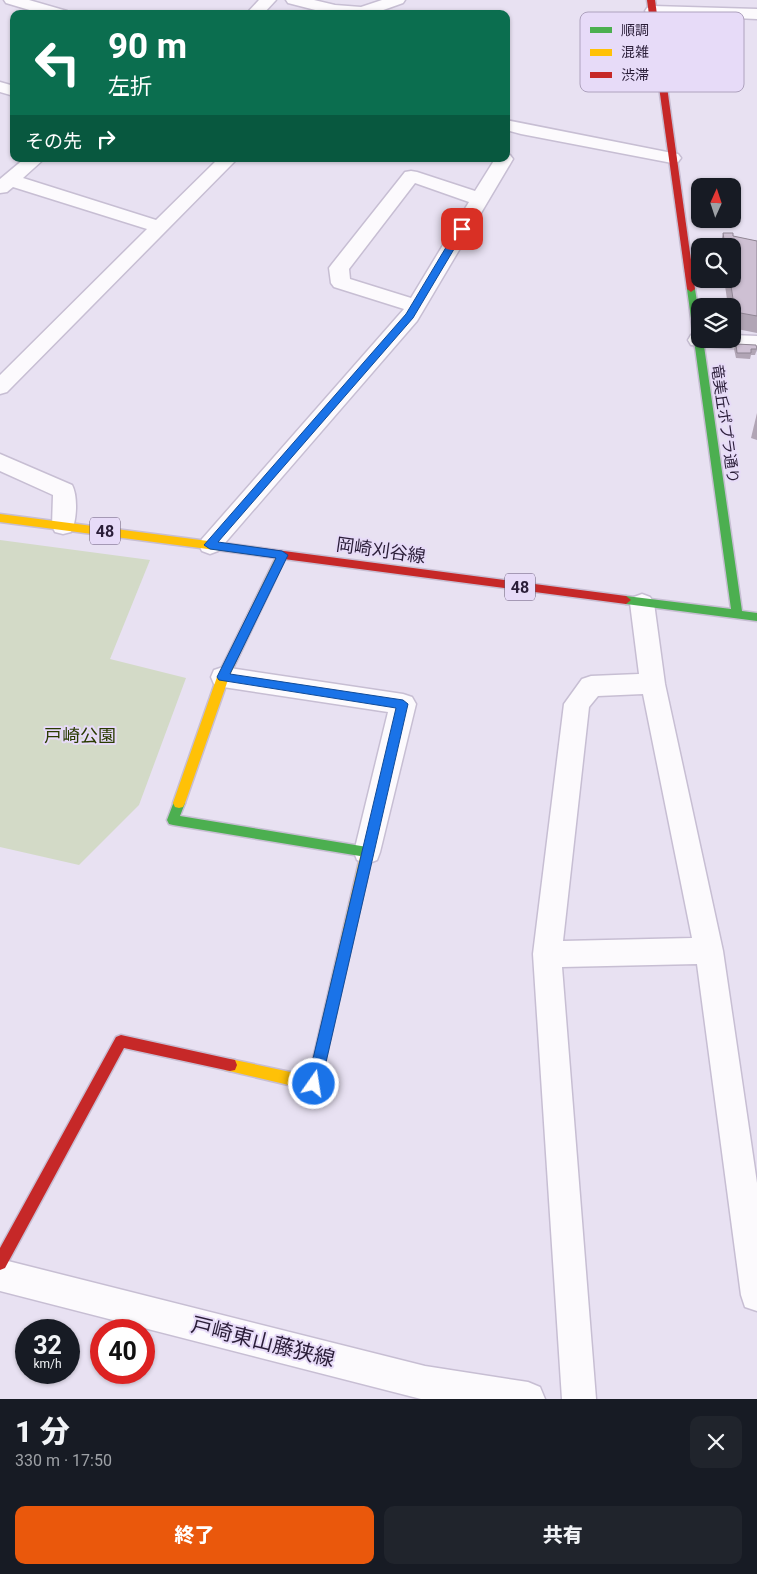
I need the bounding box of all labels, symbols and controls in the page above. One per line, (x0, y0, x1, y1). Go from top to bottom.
legend (580, 12, 744, 92)
text: 順調 (621, 22, 649, 38)
text: 90 m (108, 26, 187, 67)
icon: left (25, 30, 90, 95)
text: 混雑 (621, 44, 649, 60)
text: 渋滞 (621, 67, 649, 83)
text: 左折 (108, 74, 152, 99)
icon: right (92, 125, 120, 153)
text: その先 (25, 130, 82, 153)
north arrow (691, 178, 741, 228)
map controls (691, 178, 741, 348)
pin (441, 208, 483, 250)
icon: arrive (448, 215, 476, 243)
button: search (691, 238, 741, 288)
button: layers (691, 298, 741, 348)
street label: 竜美丘ポプラ通り (708, 363, 742, 485)
road number: 48 (90, 518, 120, 544)
street label: 岡崎刈谷線 (335, 533, 427, 567)
road number: 48 (505, 574, 535, 600)
park label: 戸崎公園 (44, 725, 116, 746)
position arrow (287, 1057, 339, 1109)
street label: 戸崎東山藤狭線 (189, 1313, 337, 1371)
speed limit sign: 40 (90, 1319, 155, 1384)
text: 32 (33, 1331, 62, 1360)
text: km/h (33, 1357, 62, 1371)
text: 1 分 (15, 1414, 70, 1449)
button: close (690, 1416, 742, 1468)
text: 330 m · 17:50 (15, 1451, 112, 1470)
button: 終了 (15, 1506, 374, 1564)
button: 共有 (384, 1506, 742, 1564)

